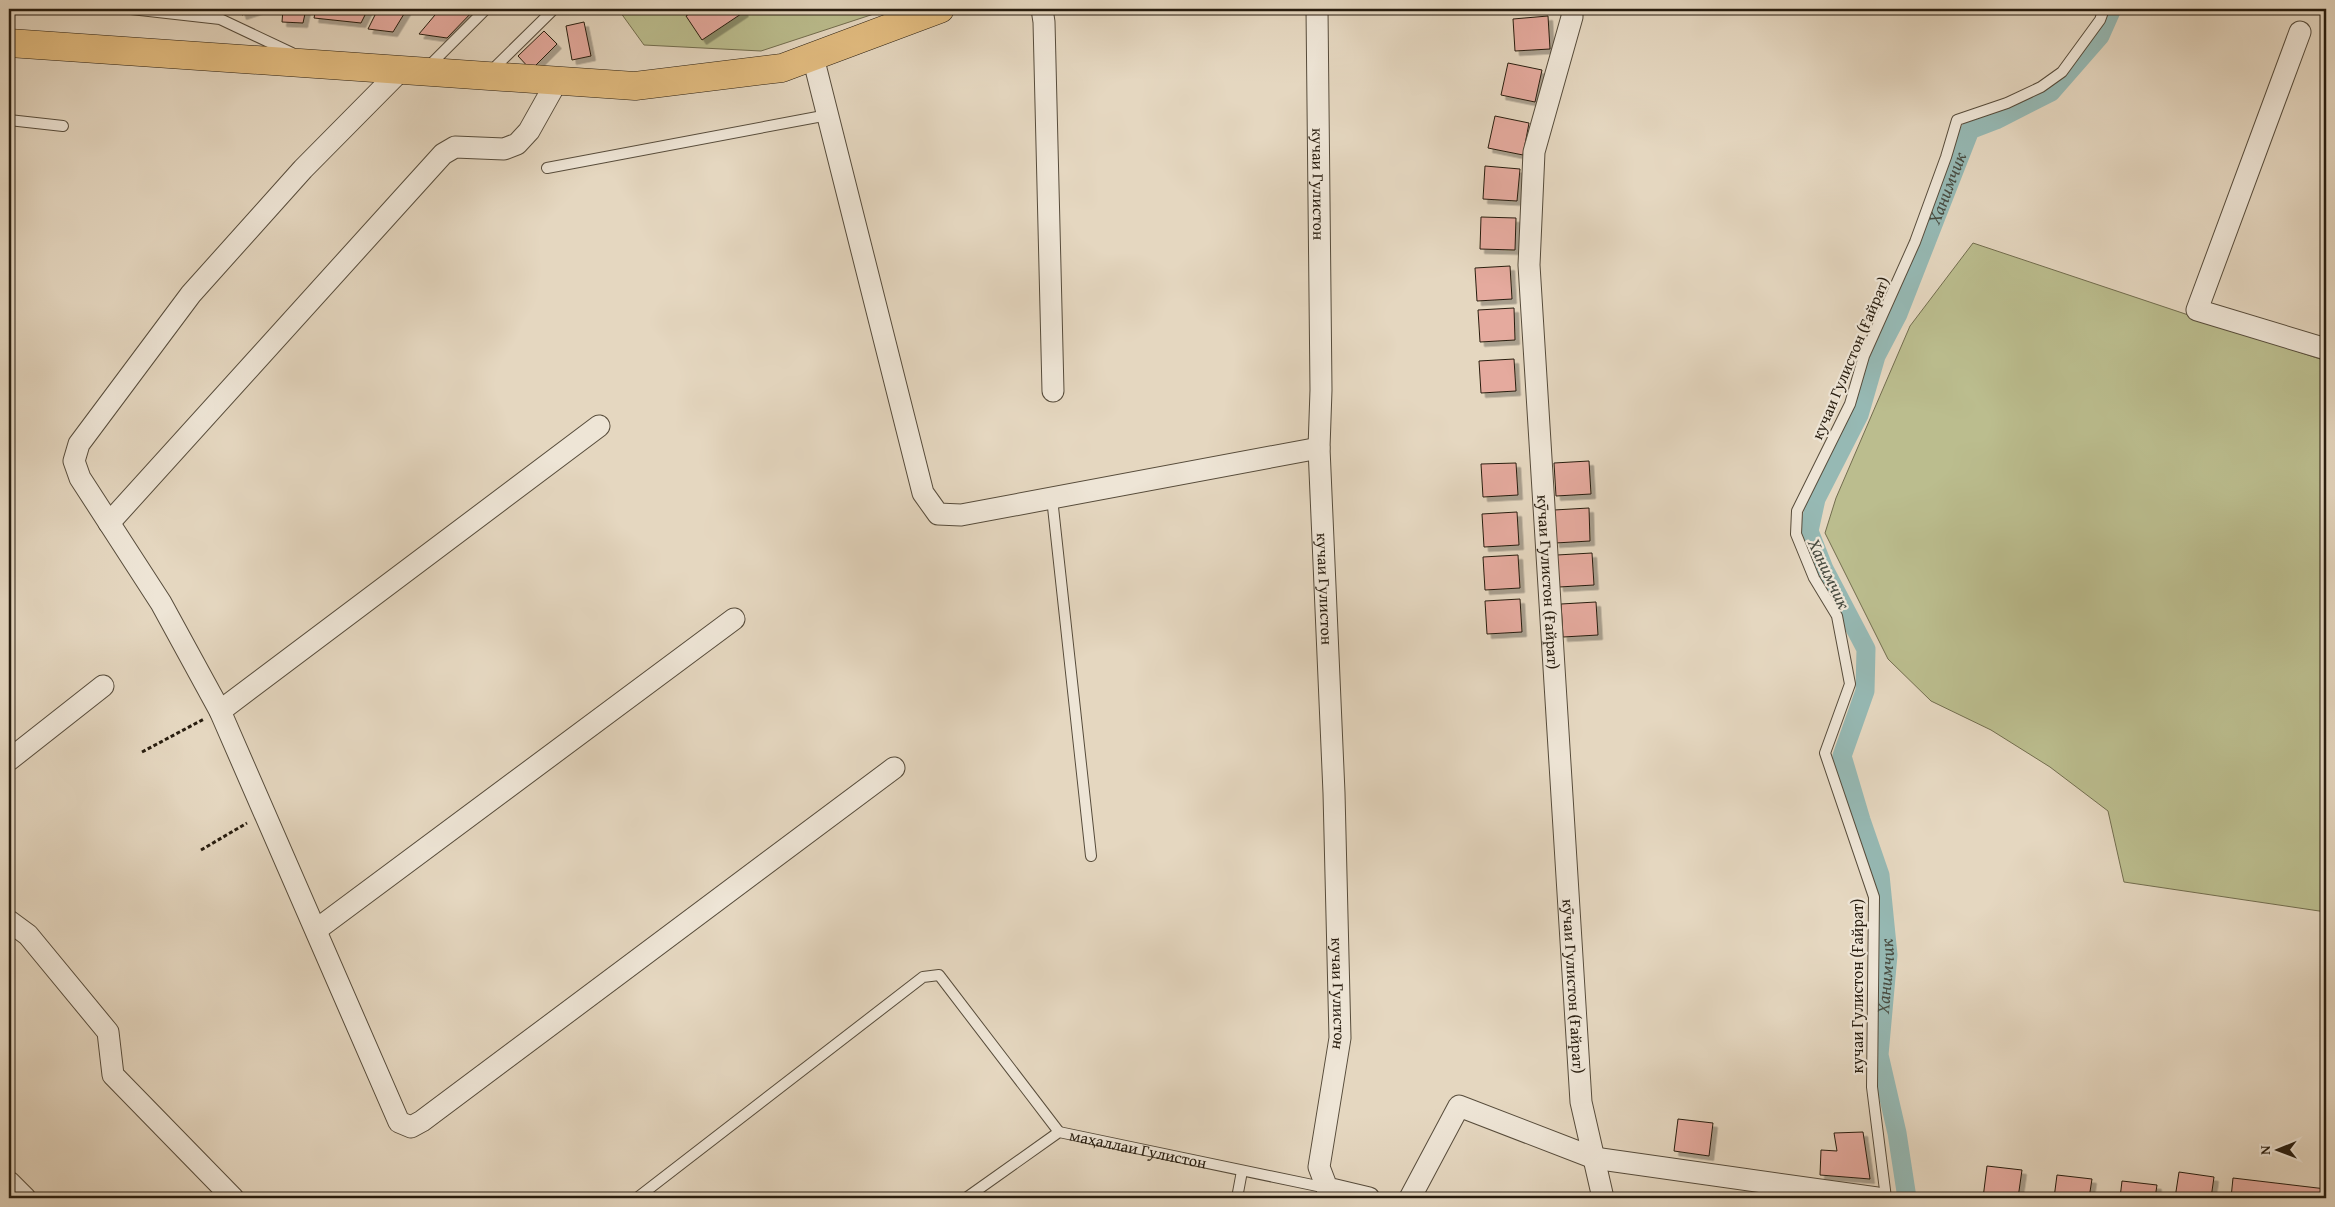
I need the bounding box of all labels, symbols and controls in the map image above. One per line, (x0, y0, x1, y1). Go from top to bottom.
street label: кучаи Гулистон (1306, 128, 1331, 240)
water label: Ханимчик (1920, 148, 1973, 229)
street label: кучаи Гулистон (Ғайрат) (1805, 273, 1895, 443)
street label: кӯчаи Гулистон (Ғайрат) (1531, 494, 1566, 670)
street label: кучаи Гулистон (1311, 532, 1340, 645)
water label: Ханимчик (1801, 533, 1858, 614)
street label: кӯчаи Гулистон (Ғайрат) (1556, 898, 1591, 1074)
street label: кучаи Гулистон (Ғайрат) (1845, 899, 1869, 1073)
street label: кучаи Гулистон (1326, 937, 1352, 1051)
water label: Ханимчик (1869, 937, 1901, 1016)
street label: маҳаллаи Гулистон (1067, 1123, 1209, 1175)
north arrow (2252, 1124, 2302, 1174)
text: N (2255, 1145, 2275, 1155)

